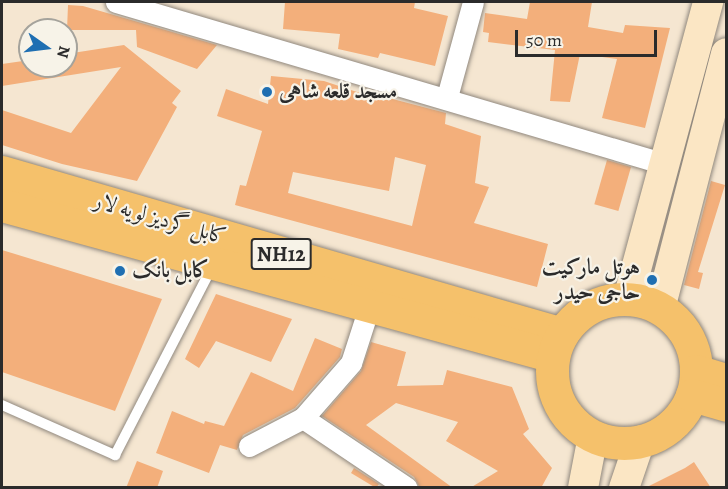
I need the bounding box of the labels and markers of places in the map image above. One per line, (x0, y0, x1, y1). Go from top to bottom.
place label: مسجد قلعه شاهی (279, 79, 397, 105)
marker: مسجد قلعه شاهی (260, 85, 274, 99)
place label: هوتل مارکیت حاجی حیدر (542, 254, 640, 306)
place label: کابل بانک (132, 258, 210, 284)
marker: کابل بانک (113, 264, 127, 278)
marker: هوتل مارکیت حاجی حیدر (645, 273, 659, 287)

